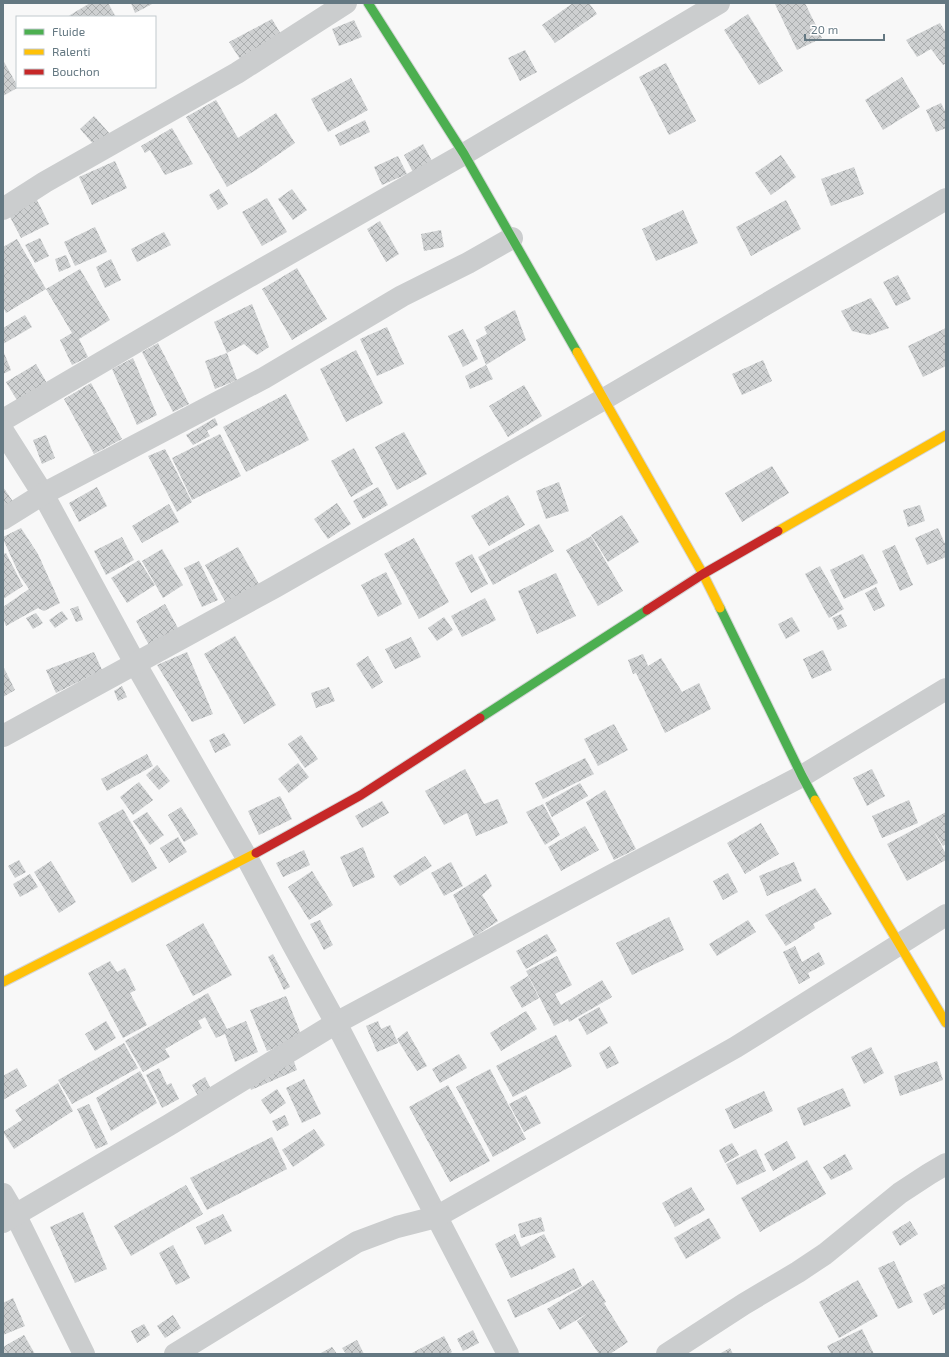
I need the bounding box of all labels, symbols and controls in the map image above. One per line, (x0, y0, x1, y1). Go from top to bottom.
legend (16, 16, 156, 88)
scale bar (805, 16, 884, 42)
text: 20 m (811, 22, 838, 36)
text: Fluide (52, 24, 85, 38)
text: Ralenti (52, 44, 91, 58)
text: Bouchon (52, 64, 100, 78)

